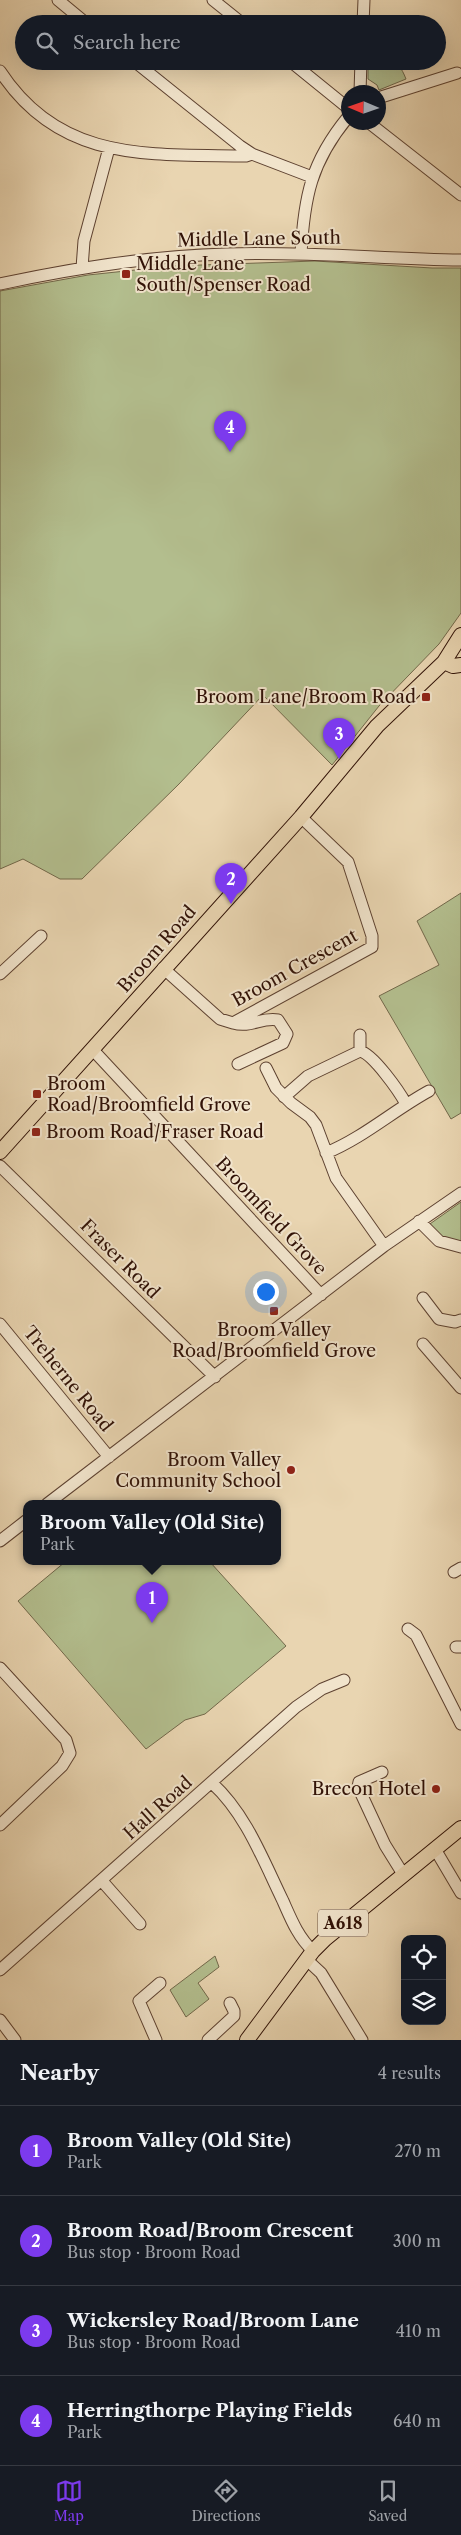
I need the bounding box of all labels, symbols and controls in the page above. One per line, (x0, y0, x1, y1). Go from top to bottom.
search box (15, 15, 446, 70)
icon: search (33, 29, 61, 57)
text: Search here (73, 31, 181, 54)
north arrow (341, 85, 386, 130)
street label: Middle Lane South (177, 227, 341, 251)
place label: Middle Lane South/Spenser Road (136, 253, 311, 296)
marker: Middle Lane South/Spenser Road (120, 268, 132, 280)
pin: 4 (214, 411, 246, 452)
place label: Broom Lane/Broom Road (195, 686, 416, 708)
marker: Broom Lane/Broom Road (420, 691, 432, 703)
pin: 3 (323, 718, 355, 759)
pin: 2 (215, 863, 247, 904)
street label: Broom Road (113, 901, 201, 997)
street label: Broom Crescent (229, 924, 362, 1012)
place label: Broom Road/Broomfield Grove (47, 1073, 251, 1116)
marker: Broom Road/Broomfield Grove (31, 1088, 43, 1100)
place label: Broom Road/Fraser Road (46, 1121, 264, 1143)
marker: Broom Road/Fraser Road (30, 1126, 42, 1138)
street label: Broomfield Grove (211, 1153, 331, 1279)
street label: Fraser Road (76, 1215, 164, 1303)
your location (253, 1279, 279, 1305)
marker: Broom Valley Road/Broomfield Grove (268, 1305, 280, 1317)
place label: Broom Valley Road/Broomfield Grove (172, 1319, 376, 1362)
street label: Treherne Road (19, 1322, 117, 1436)
place label: Broom Valley Community School (115, 1449, 282, 1492)
marker: Broom Valley Community School (285, 1464, 297, 1476)
popup (23, 1500, 281, 1565)
text: Broom Valley (Old Site) (40, 1511, 264, 1534)
text: Park (40, 1534, 75, 1554)
pin: 1 (136, 1582, 168, 1623)
street label: Hall Road (119, 1771, 197, 1845)
place label: Brecon Hotel (312, 1778, 426, 1800)
marker: Brecon Hotel (430, 1783, 442, 1795)
road number: A618 (318, 1910, 368, 1936)
map controls (401, 1935, 446, 2025)
button: locate (401, 1935, 446, 1980)
button: layers (401, 1980, 446, 2025)
text: Nearby (20, 2060, 99, 2085)
text: 4 results (378, 2063, 441, 2083)
text: Broom Valley (Old Site) (67, 2129, 291, 2152)
text: 1 (32, 2141, 40, 2161)
text: 270 m (395, 2141, 441, 2161)
text: Park (67, 2152, 102, 2172)
text: Broom Road/Broom Crescent (67, 2219, 353, 2242)
text: 2 (31, 2231, 41, 2251)
text: 300 m (393, 2231, 441, 2251)
text: Bus stop · Broom Road (67, 2242, 241, 2262)
text: Wickersley Road/Broom Lane (67, 2309, 359, 2332)
text: 3 (31, 2321, 41, 2341)
text: 410 m (396, 2321, 441, 2341)
text: Bus stop · Broom Road (67, 2332, 241, 2352)
text: Herringthorpe Playing Fields (67, 2399, 352, 2422)
text: 4 (31, 2411, 41, 2431)
text: 640 m (393, 2411, 441, 2431)
text: Park (67, 2422, 102, 2442)
tab: Map (54, 2477, 84, 2525)
tab: Directions (191, 2477, 261, 2525)
tab: Saved (368, 2477, 407, 2525)

